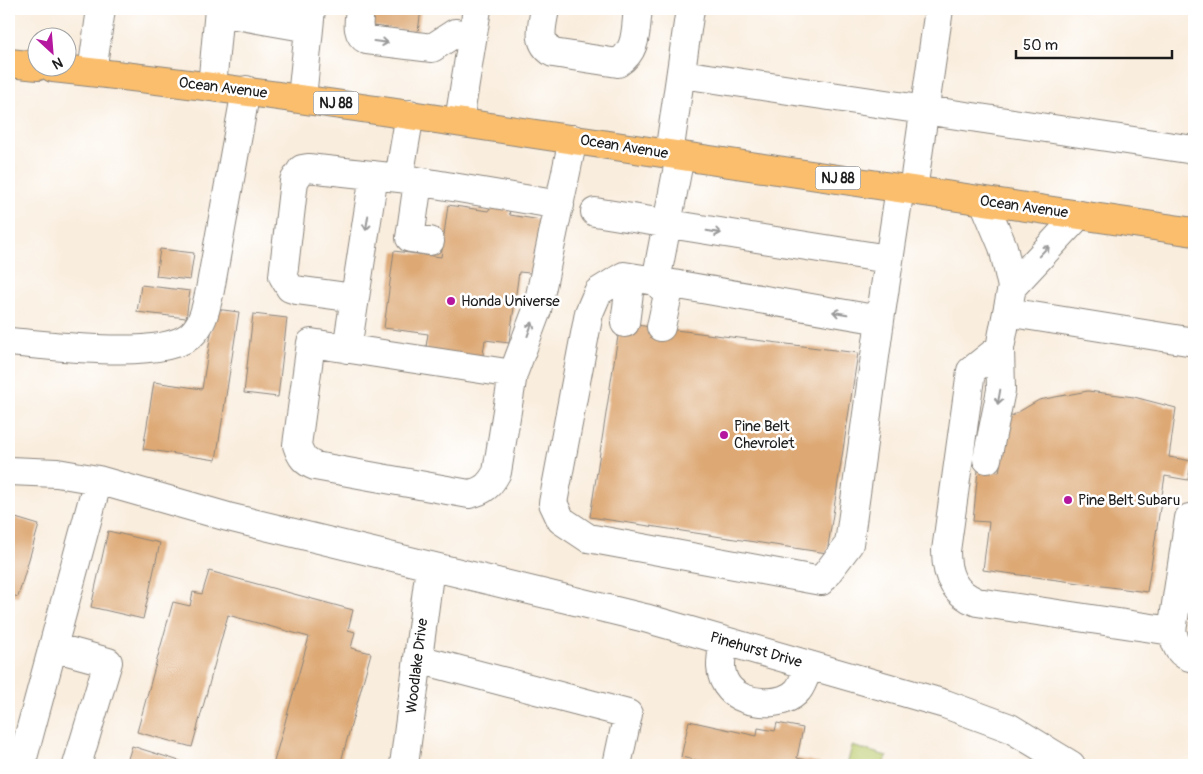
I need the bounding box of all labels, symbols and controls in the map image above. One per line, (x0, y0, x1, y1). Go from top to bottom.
north arrow (28, 28, 78, 78)
scale bar (1016, 28, 1172, 60)
text: 50 m (1023, 36, 1058, 55)
one-way arrow (372, 37, 388, 47)
text: N (49, 54, 65, 73)
street label: Ocean Avenue (178, 73, 269, 103)
road number: NJ 88 (314, 92, 358, 115)
street label: Ocean Avenue (579, 131, 670, 163)
road number: NJ 88 (816, 167, 860, 190)
street label: Ocean Avenue (979, 191, 1070, 223)
one-way arrow (361, 215, 371, 231)
one-way arrow (706, 227, 722, 237)
one-way arrow (1038, 245, 1051, 257)
place label: Honda Universe (461, 292, 560, 311)
marker: Honda Universe (445, 295, 457, 307)
one-way arrow (833, 308, 849, 318)
one-way arrow (526, 322, 535, 337)
one-way arrow (994, 389, 1004, 405)
place label: Pine Belt Chevrolet (734, 417, 796, 453)
marker: Pine Belt Chevrolet (718, 429, 730, 441)
place label: Pine Belt Subaru (1078, 491, 1180, 510)
marker: Pine Belt Subaru (1062, 494, 1074, 506)
street label: Woodlake Drive (402, 617, 432, 715)
street label: Pinehurst Drive (708, 628, 805, 672)

